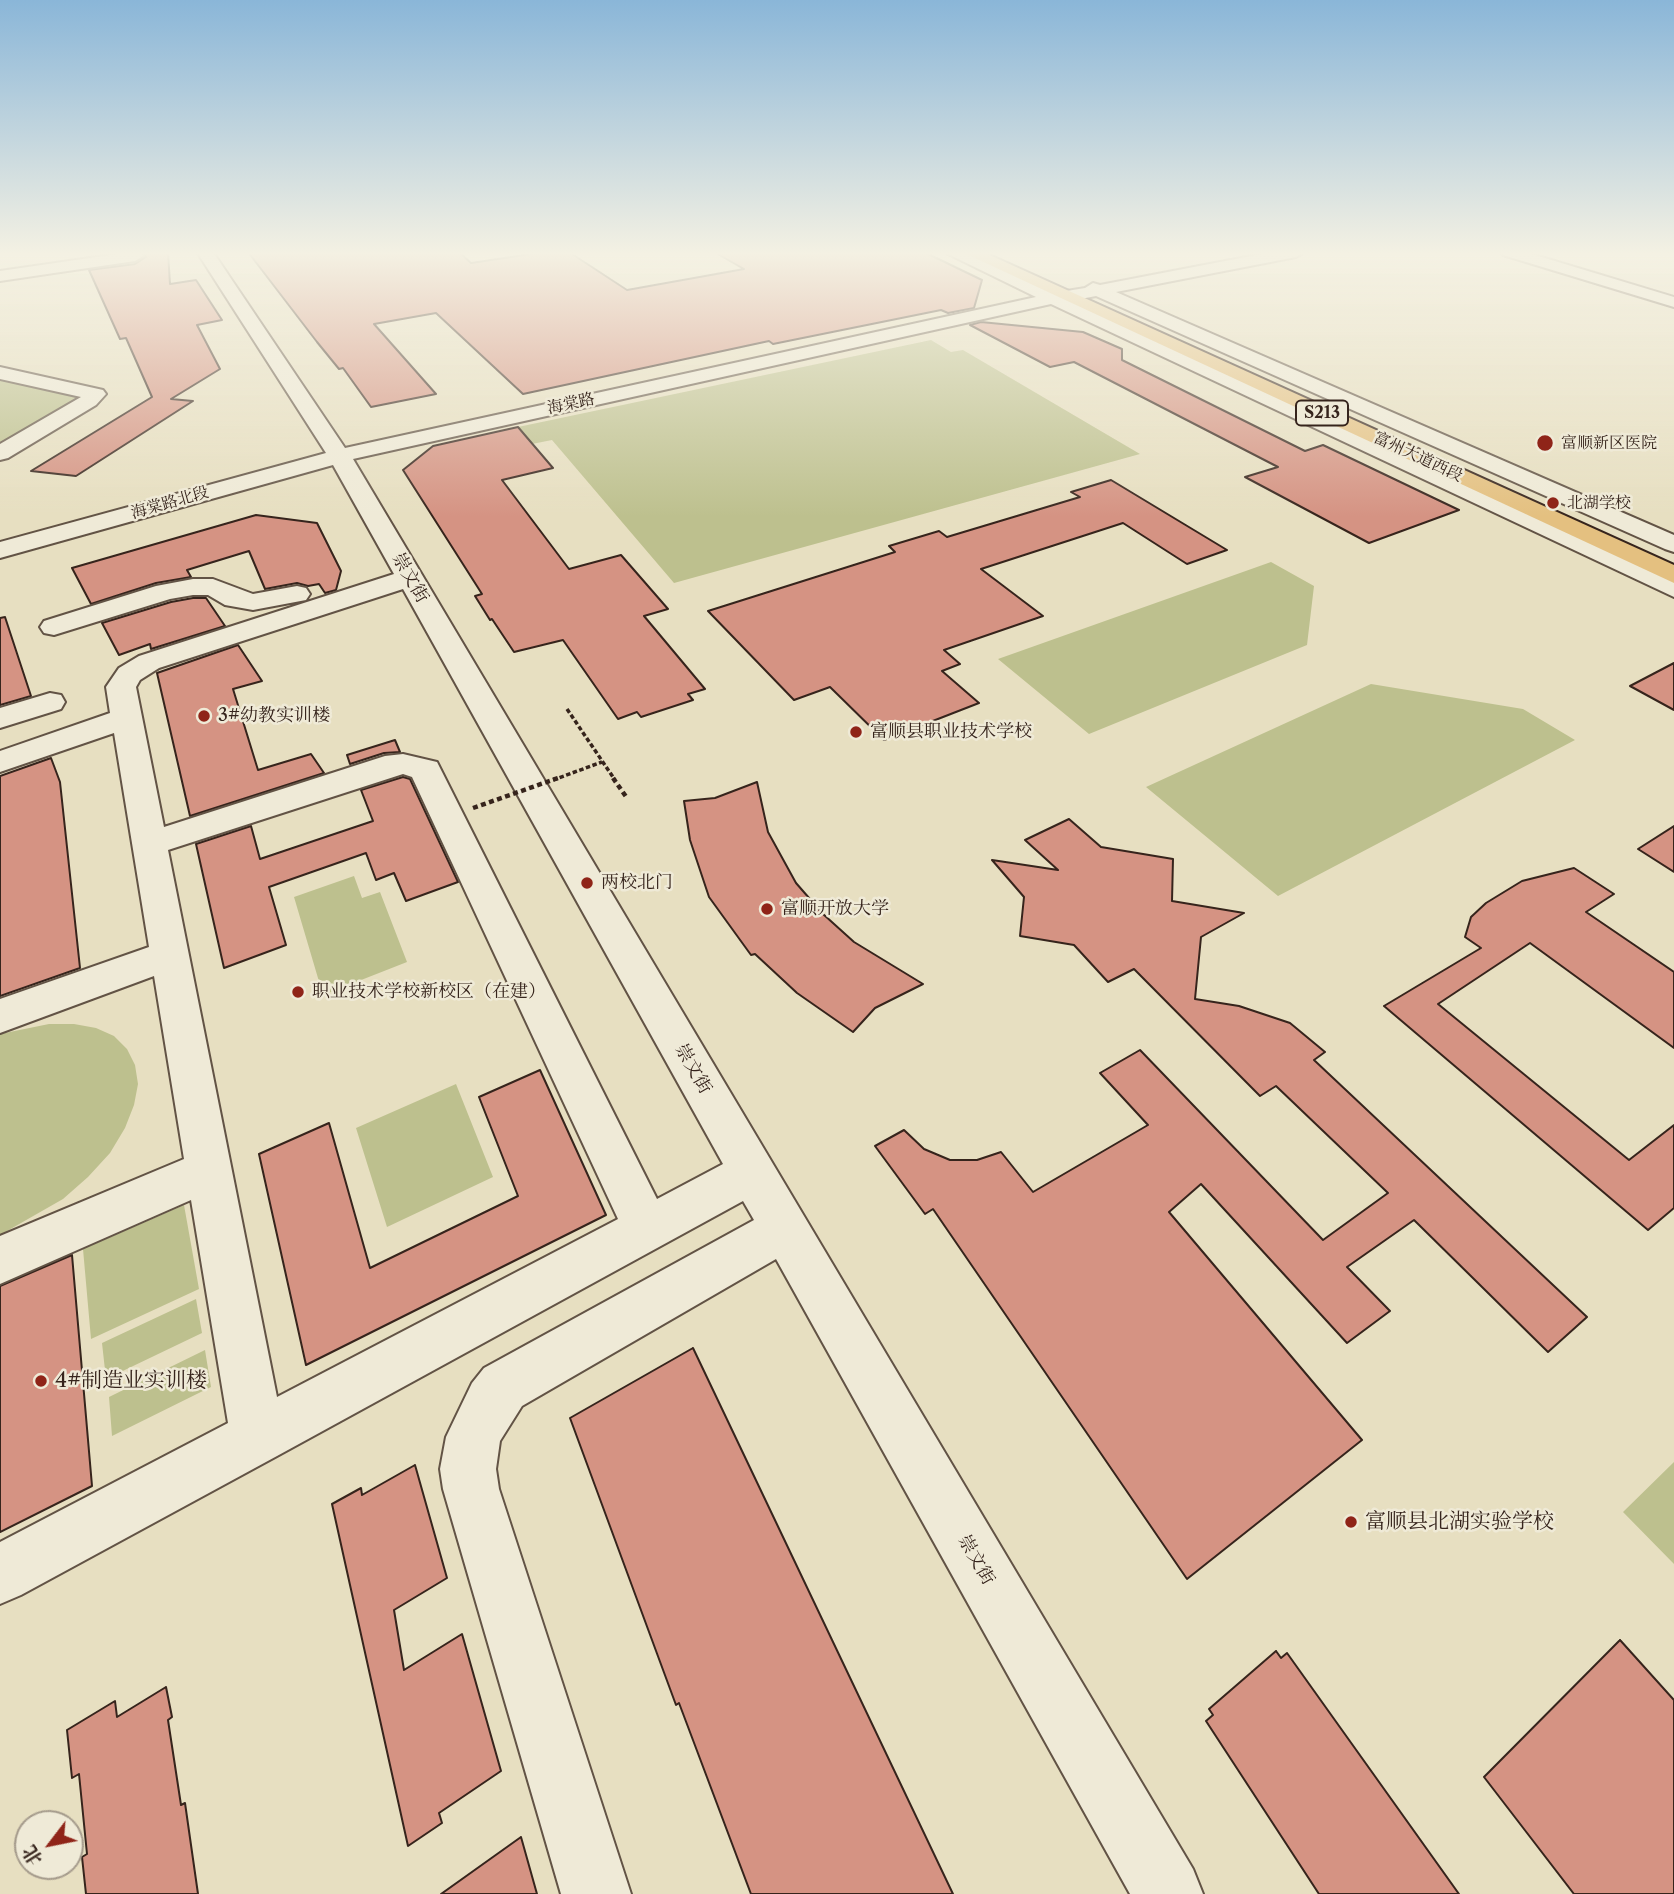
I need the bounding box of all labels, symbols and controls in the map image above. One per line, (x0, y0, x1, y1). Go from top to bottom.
street label: 海棠路 (546, 390, 596, 418)
road number: S213 (1296, 400, 1348, 426)
street label: 富州大道西段 (1370, 428, 1466, 486)
marker: 富顺新区医院 (1535, 433, 1555, 453)
place label: 富顺新区医院 (1561, 433, 1657, 453)
street label: 海棠路北段 (129, 483, 211, 523)
place label: 北湖学校 (1567, 493, 1631, 513)
marker: 北湖学校 (1545, 495, 1561, 511)
street label: 崇文街 (387, 549, 433, 607)
place label: 3#幼教实训楼 (218, 705, 330, 727)
marker: 3#幼教实训楼 (196, 708, 212, 724)
place label: 富顺县职业技术学校 (870, 721, 1032, 743)
marker: 富顺县职业技术学校 (848, 724, 864, 740)
place label: 两校北门 (601, 872, 673, 894)
marker: 两校北门 (579, 875, 595, 891)
place label: 富顺开放大学 (781, 898, 889, 920)
marker: 富顺开放大学 (759, 901, 775, 917)
place label: 职业技术学校新校区（在建） (312, 981, 546, 1003)
marker: 职业技术学校新校区（在建） (290, 984, 306, 1000)
street label: 崇文街 (670, 1040, 716, 1098)
place label: 4#制造业实训楼 (55, 1368, 207, 1394)
marker: 4#制造业实训楼 (33, 1373, 49, 1389)
place label: 富顺县北湖实验学校 (1365, 1509, 1554, 1535)
marker: 富顺县北湖实验学校 (1343, 1514, 1359, 1530)
street label: 崇文街 (953, 1531, 999, 1589)
north arrow (14, 1810, 84, 1880)
text: 北 (18, 1841, 47, 1869)

